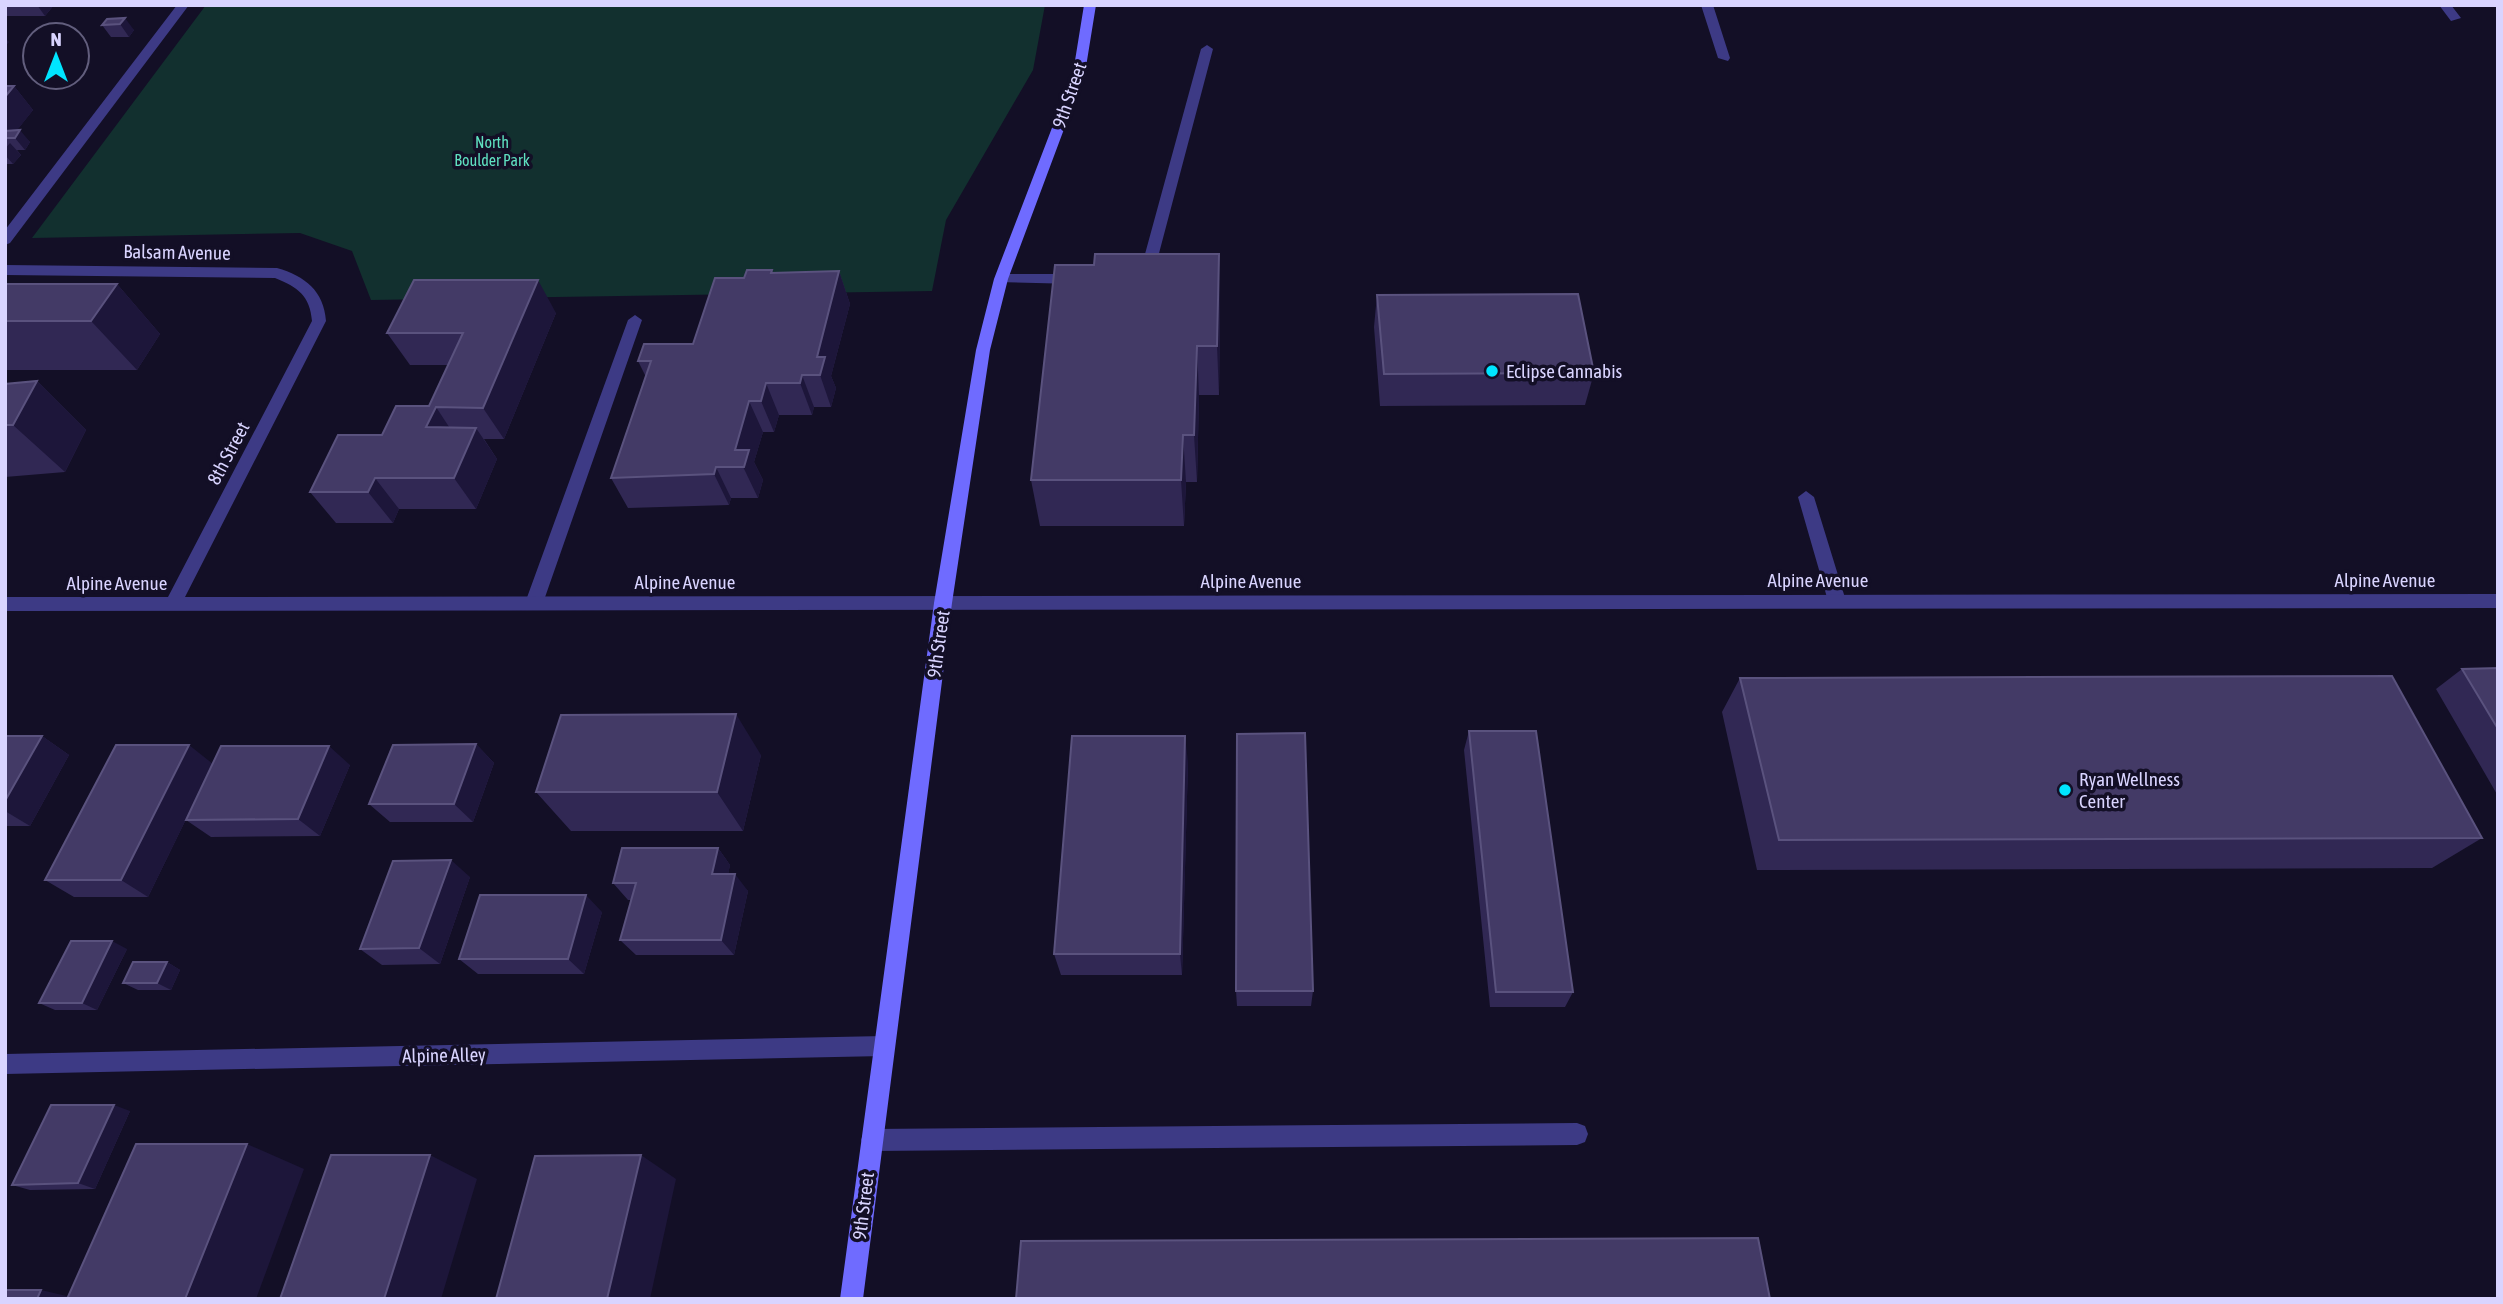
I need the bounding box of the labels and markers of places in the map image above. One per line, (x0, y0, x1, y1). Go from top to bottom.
place label: Eclipse Cannabis (1506, 360, 1622, 382)
marker: Eclipse Cannabis (1484, 363, 1500, 379)
place label: Ryan Wellness Center (2079, 768, 2180, 812)
marker: Ryan Wellness Center (2057, 782, 2073, 798)

